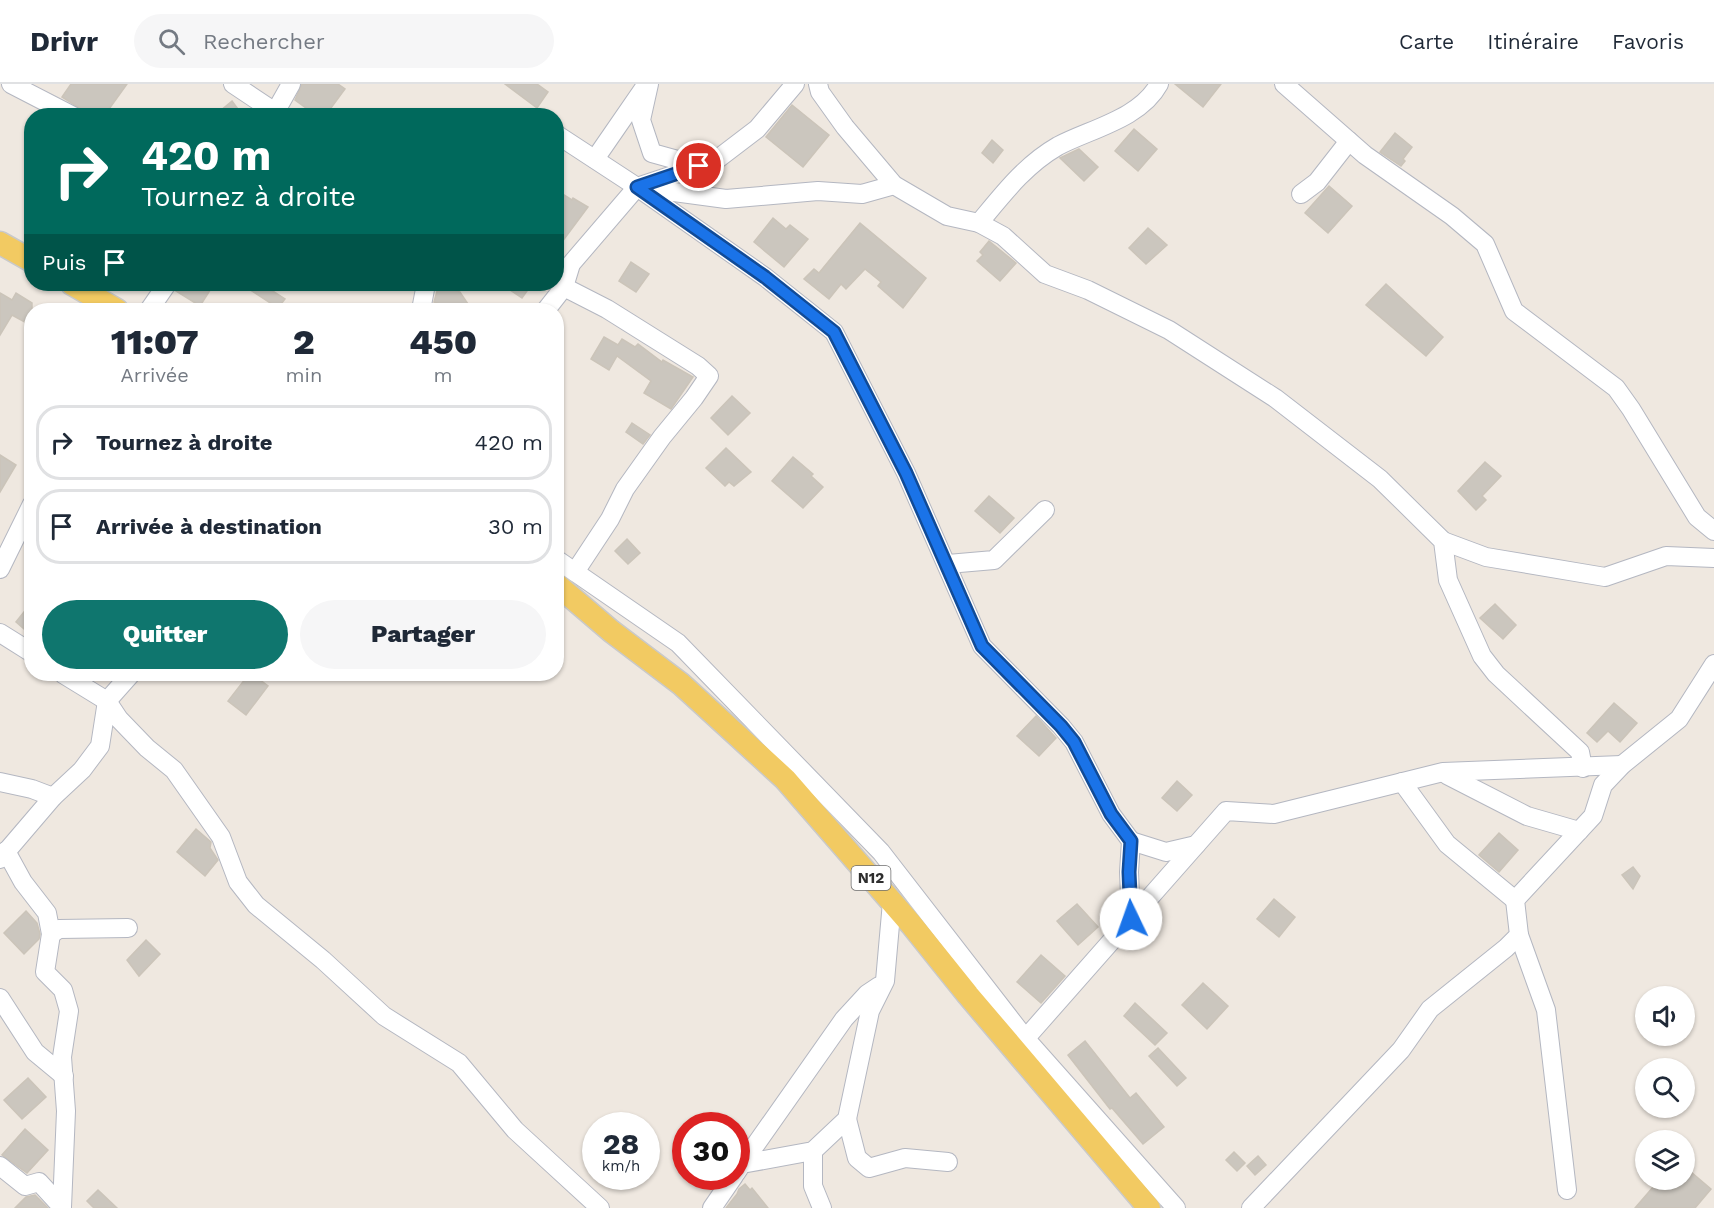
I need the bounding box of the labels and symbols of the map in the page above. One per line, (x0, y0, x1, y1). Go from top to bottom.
pin (673, 140, 724, 191)
road number: N12 (852, 866, 890, 890)
position arrow (1099, 887, 1163, 951)
speed limit sign: 30 (672, 1112, 750, 1190)

